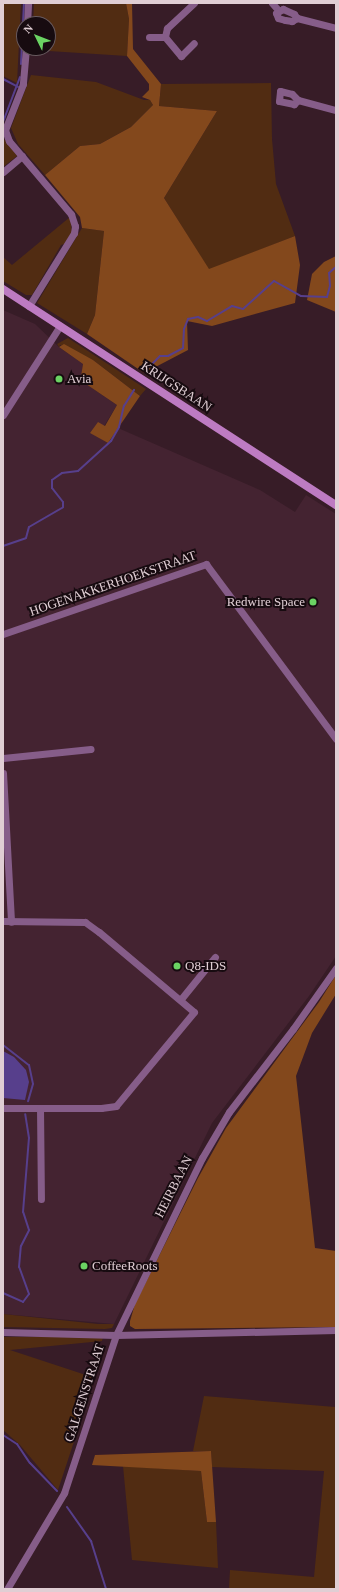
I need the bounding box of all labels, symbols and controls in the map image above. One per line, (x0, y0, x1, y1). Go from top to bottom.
north arrow (16, 16, 56, 56)
text: N (21, 22, 35, 36)
street label: KRIJGSBAAN (138, 358, 214, 416)
place label: Avia (67, 371, 91, 387)
marker: Avia (54, 374, 64, 384)
street label: HOGENAKKERHOEKSTRAAT (27, 548, 199, 620)
place label: Redwire Space (227, 594, 305, 610)
marker: Redwire Space (308, 597, 318, 607)
place label: Q8-IDS (185, 958, 226, 974)
marker: Q8-IDS (172, 961, 182, 971)
street label: HEIRBAAN (152, 1154, 196, 1220)
place label: CoffeeRoots (92, 1258, 157, 1274)
marker: CoffeeRoots (79, 1261, 89, 1271)
street label: GALGENSTRAAT (62, 1342, 108, 1444)

